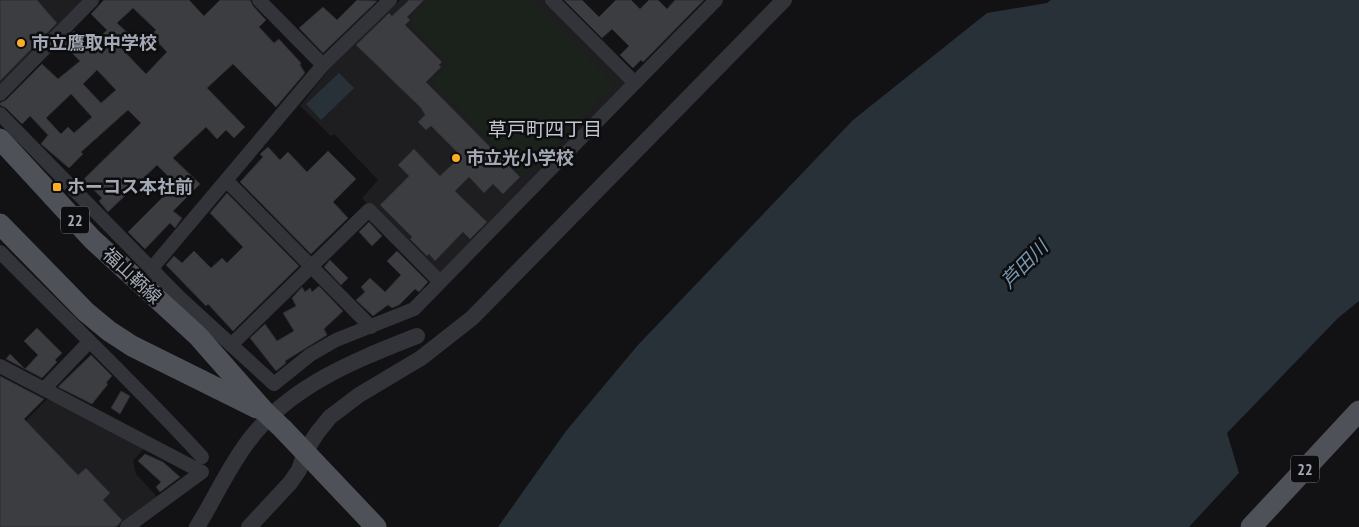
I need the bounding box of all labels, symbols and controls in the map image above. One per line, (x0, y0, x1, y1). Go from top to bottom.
place label: 市立鷹取中学校 (31, 31, 157, 54)
marker: 市立鷹取中学校 (15, 37, 27, 49)
district label: 草戸町四丁目 (488, 117, 602, 141)
place label: 市立光小学校 (466, 146, 574, 169)
marker: 市立光小学校 (450, 152, 462, 164)
place label: ホーコス本社前 (67, 175, 193, 198)
marker: ホーコス本社前 (51, 181, 63, 193)
road number: 22 (61, 206, 89, 234)
water label: 芦田川 (996, 234, 1054, 293)
street label: 福山鞆線 (98, 243, 167, 309)
road number: 22 (1291, 456, 1319, 482)

